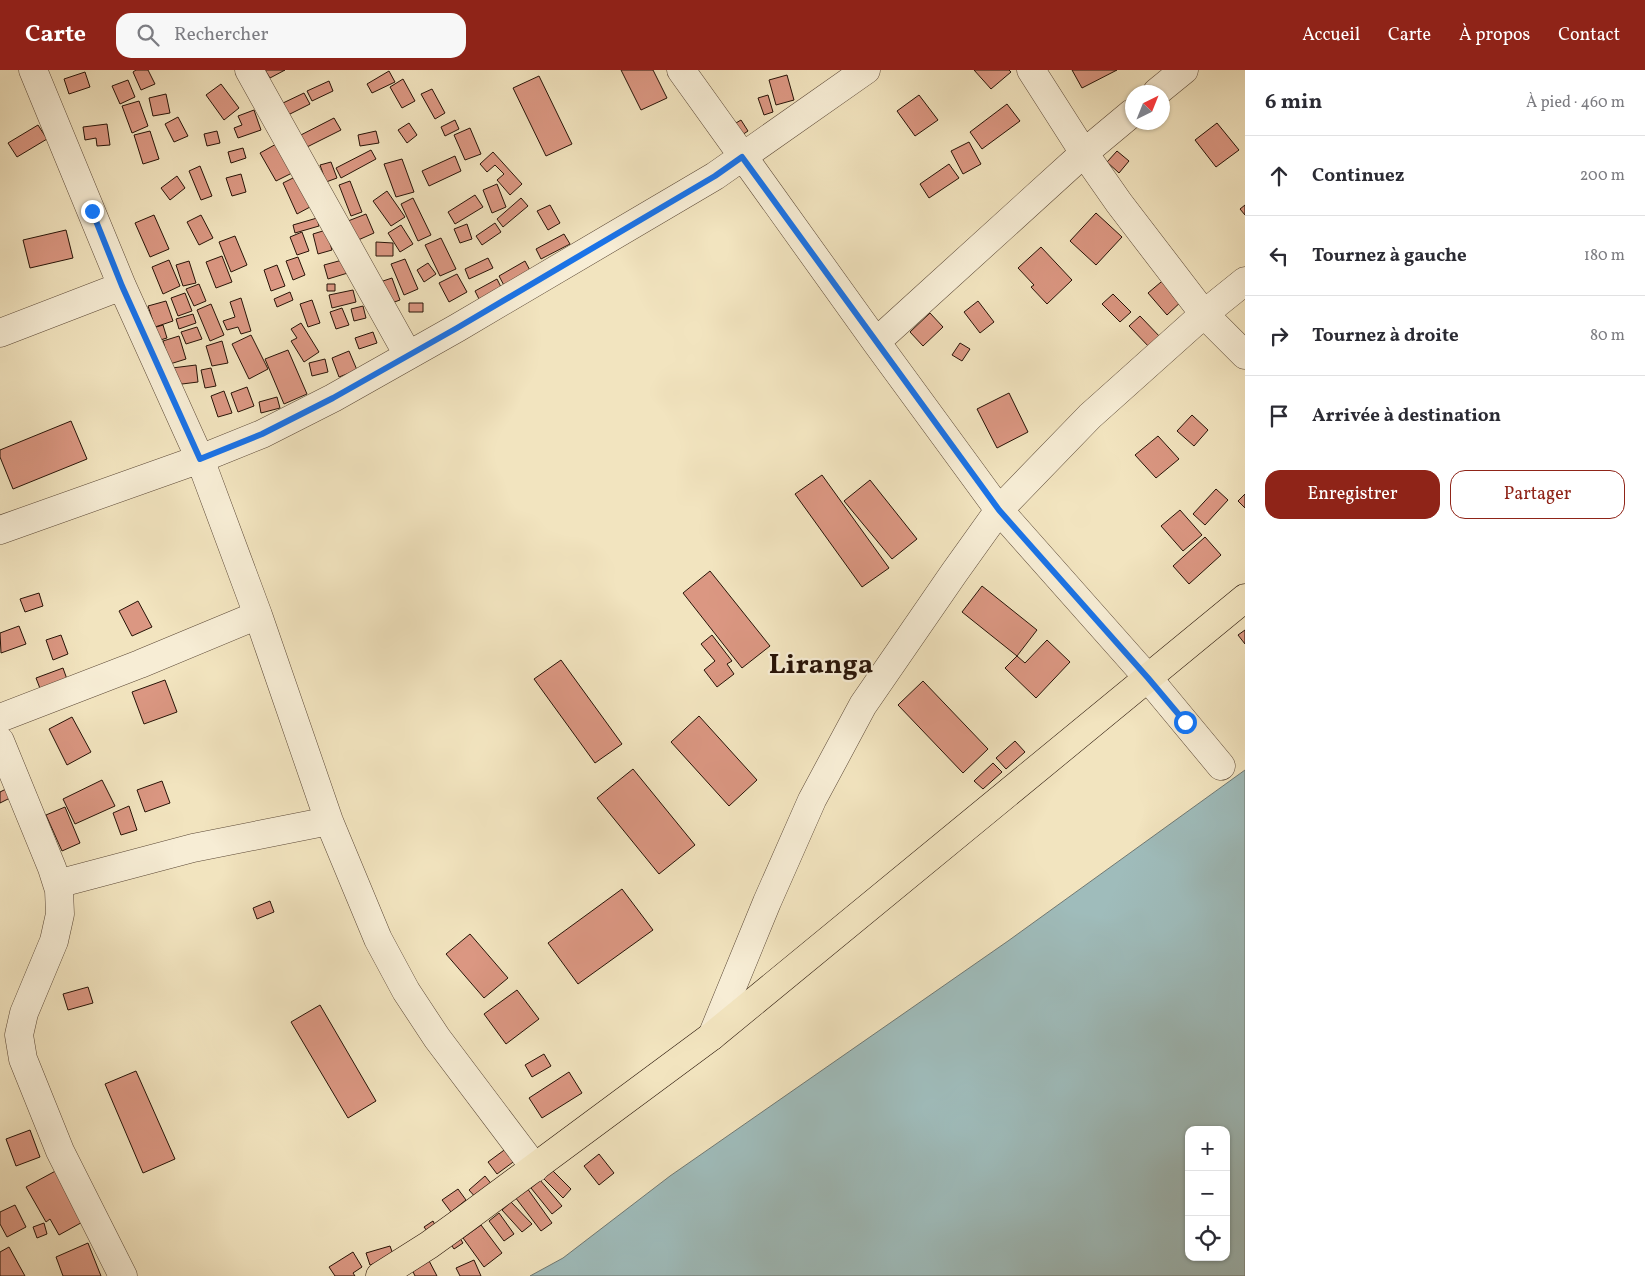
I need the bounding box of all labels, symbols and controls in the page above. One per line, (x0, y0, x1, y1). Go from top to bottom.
search box (116, 13, 466, 58)
text: Carte (25, 18, 86, 52)
icon: search (134, 21, 162, 49)
text: Rechercher (174, 22, 268, 48)
text: Accueil (1302, 23, 1360, 48)
text: Carte (1388, 23, 1431, 48)
text: À propos (1459, 23, 1530, 48)
text: Contact (1558, 23, 1620, 48)
north arrow (1125, 85, 1170, 130)
text: 6 min (1265, 88, 1322, 117)
text: À pied · 460 m (1526, 92, 1625, 114)
icon: ahead (1265, 162, 1293, 190)
text: Continuez (1312, 163, 1404, 189)
text: 200 m (1580, 165, 1625, 187)
route end (81, 200, 104, 223)
icon: left (1265, 242, 1293, 270)
text: Tournez à gauche (1312, 243, 1467, 269)
text: 180 m (1584, 245, 1625, 267)
icon: right (1265, 322, 1293, 350)
text: Tournez à droite (1312, 323, 1459, 349)
text: 80 m (1590, 325, 1625, 347)
icon: arrive (1265, 402, 1293, 430)
text: Arrivée à destination (1312, 403, 1501, 429)
button: Enregistrer (1265, 470, 1440, 519)
button: Partager (1450, 470, 1625, 519)
district label: Liranga (769, 646, 873, 685)
route start (1174, 711, 1197, 734)
map controls (1185, 1126, 1230, 1261)
button: + (1185, 1126, 1230, 1171)
button: − (1185, 1171, 1230, 1216)
button: locate (1185, 1216, 1230, 1261)

